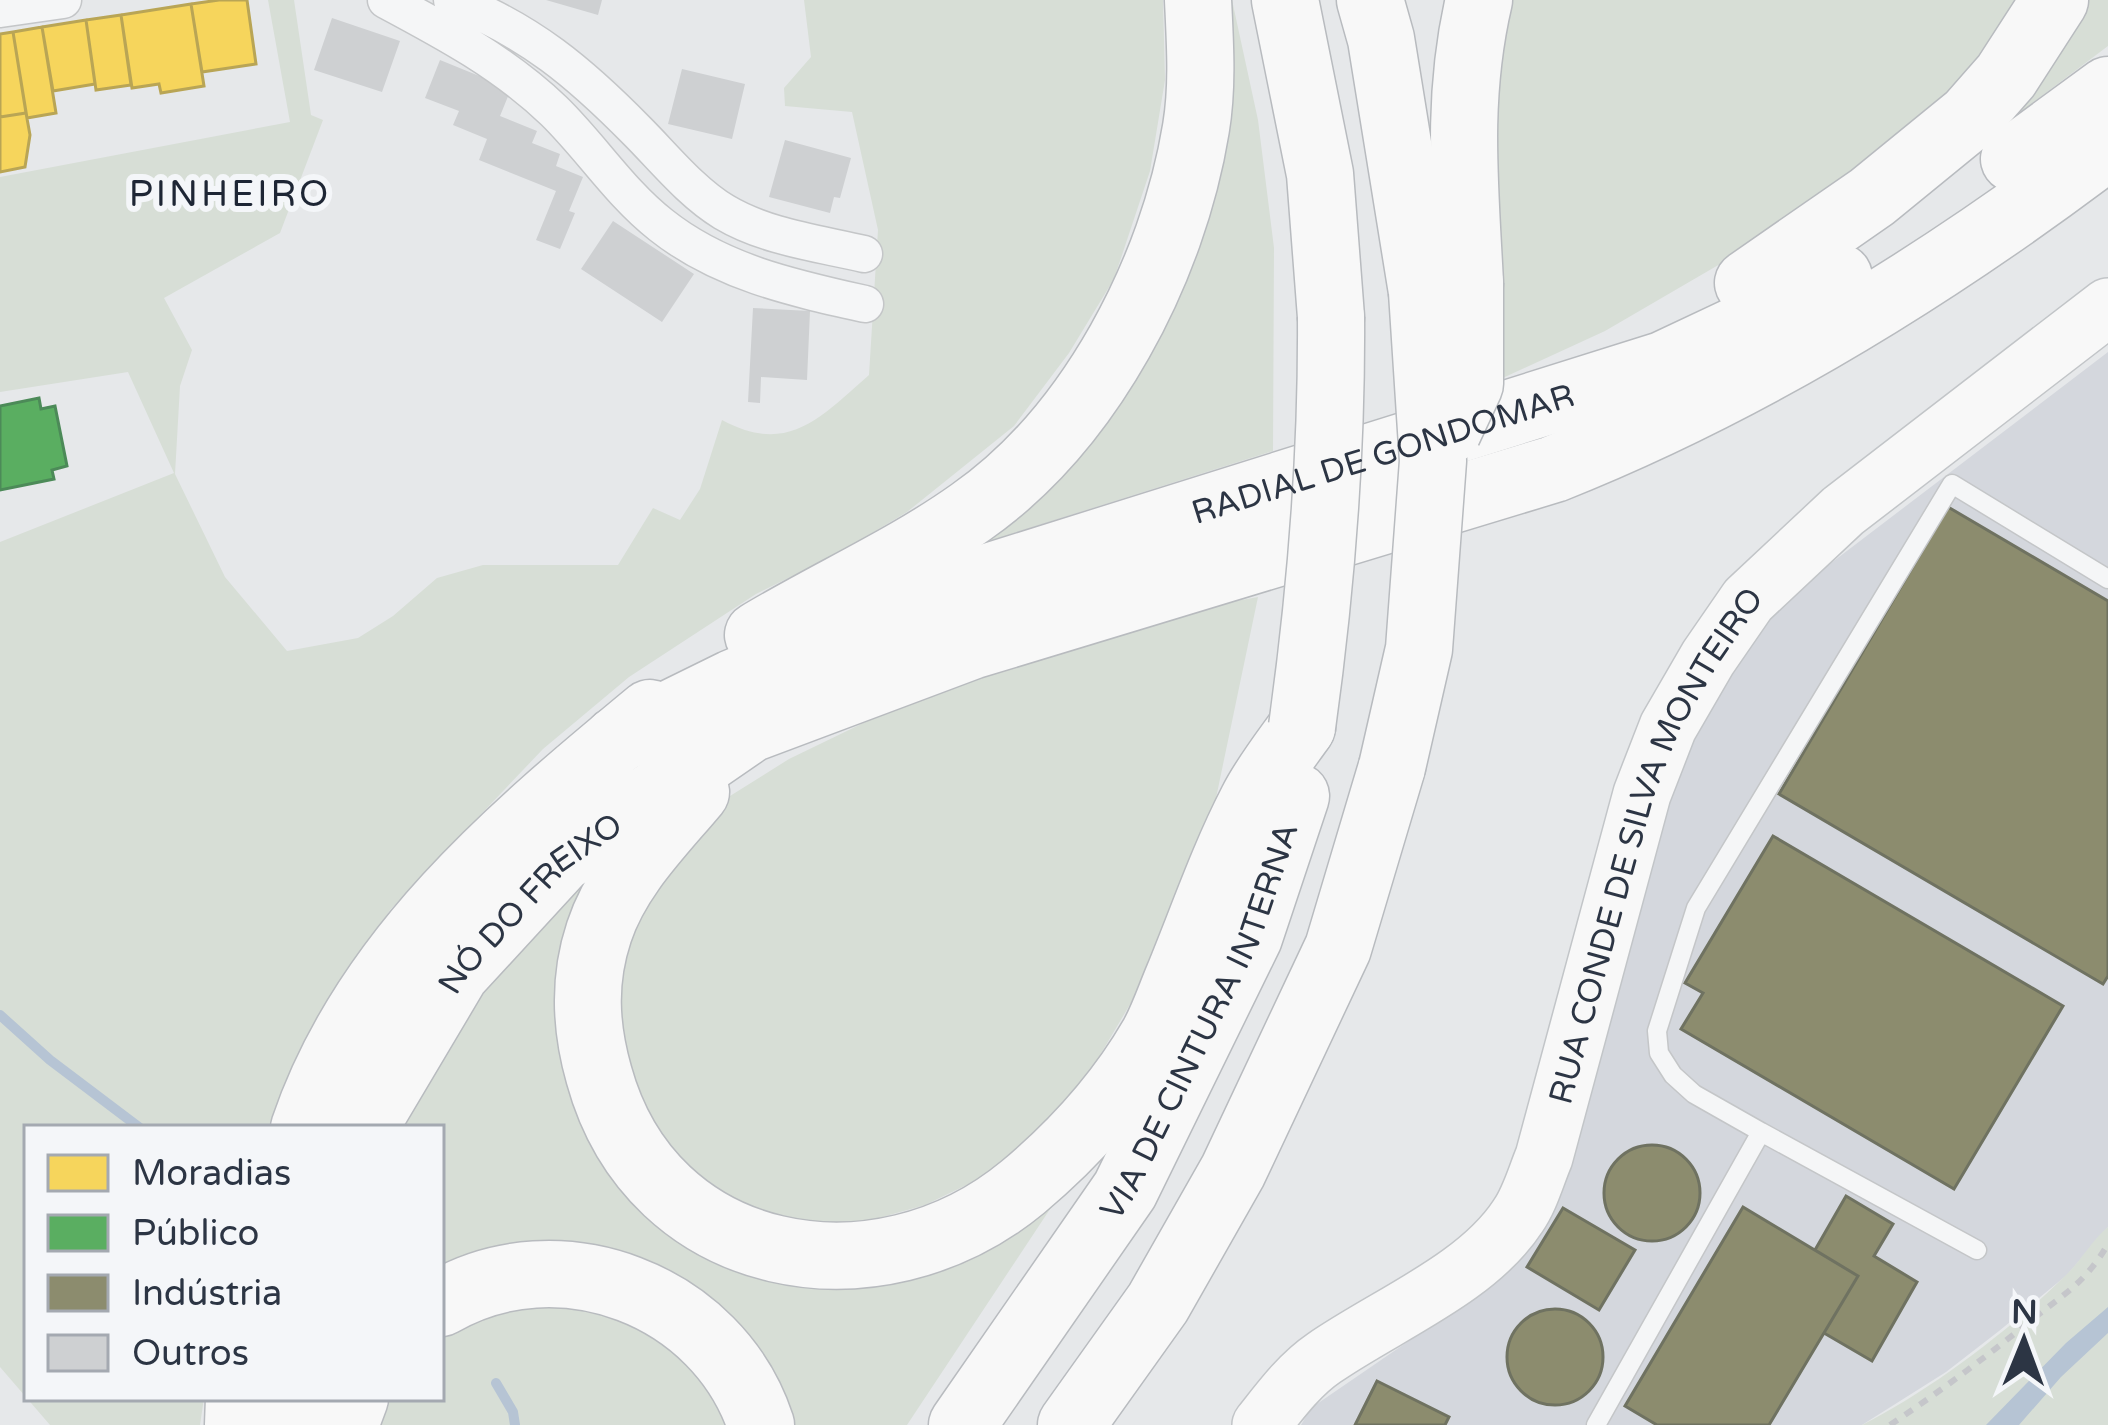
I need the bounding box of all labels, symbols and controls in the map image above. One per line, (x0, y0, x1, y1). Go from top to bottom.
district label: PINHEIRO (129, 173, 331, 216)
street label: RADIAL DE GONDOMAR (1187, 376, 1579, 533)
street label: RUA CONDE DE SILVA MONTEIRO (1541, 580, 1772, 1108)
street label: NÓ DO FREIXO (430, 805, 630, 1001)
street label: VIA DE CINTURA INTERNA (1092, 818, 1307, 1228)
legend (24, 1125, 444, 1401)
text: Moradias (132, 1152, 291, 1195)
text: Público (132, 1212, 259, 1255)
text: Indústria (132, 1272, 282, 1315)
north arrow (1964, 1281, 2084, 1401)
text: N (2011, 1293, 2038, 1332)
text: Outros (132, 1332, 249, 1375)

